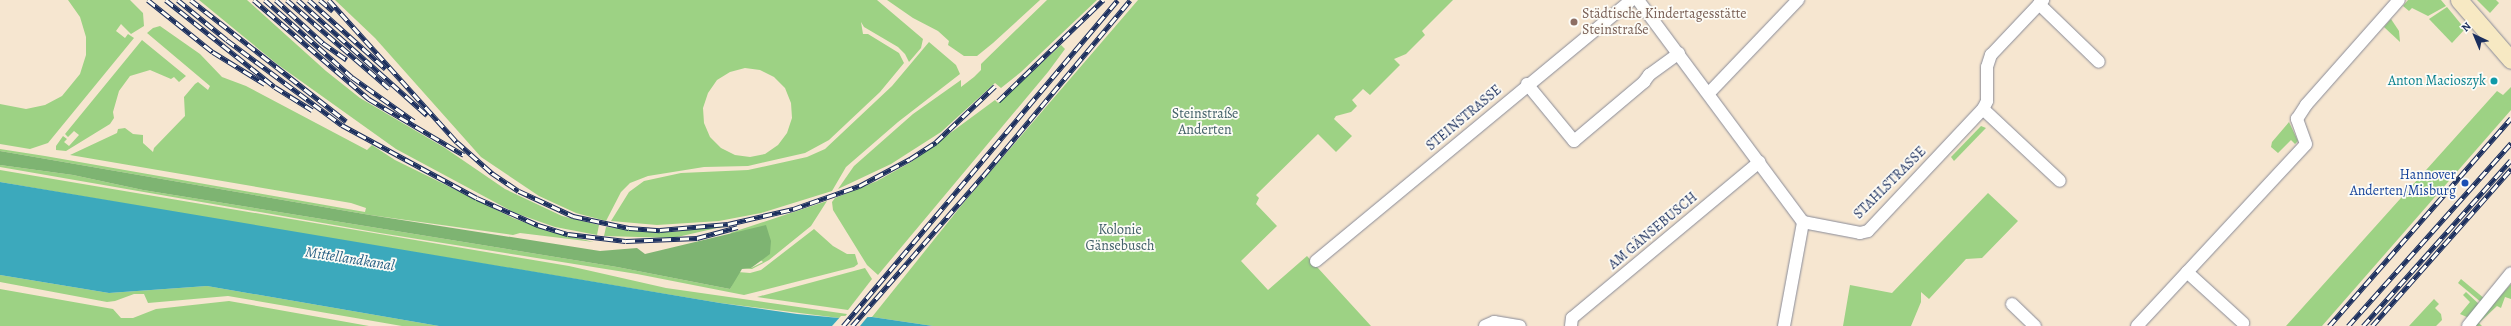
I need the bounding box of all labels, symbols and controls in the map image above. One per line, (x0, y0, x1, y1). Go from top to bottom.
place label: Städtische Kindertagesstätte Steinstraße (1582, 6, 1747, 38)
north arrow (2455, 16, 2495, 56)
marker: Städtische Kindertagesstätte Steinstraße (1569, 17, 1579, 27)
text: N (2458, 19, 2474, 35)
place label: Anton Macioszyk (2388, 73, 2486, 89)
marker: Anton Macioszyk (2489, 76, 2499, 86)
street label: STEINSTRASSE (1423, 82, 1505, 154)
park label: Steinstraße Anderten (1172, 106, 1238, 138)
street label: STAHLSTRASSE (1850, 143, 1930, 223)
place label: Hannover Anderten/Misburg (2350, 167, 2456, 200)
marker: Hannover Anderten/Misburg (2459, 177, 2471, 189)
street label: AM GÄNSEBUSCH (1605, 189, 1701, 273)
park label: Kolonie Gänsebusch (1085, 222, 1155, 254)
water label: Mittellandkanal (304, 243, 396, 275)

